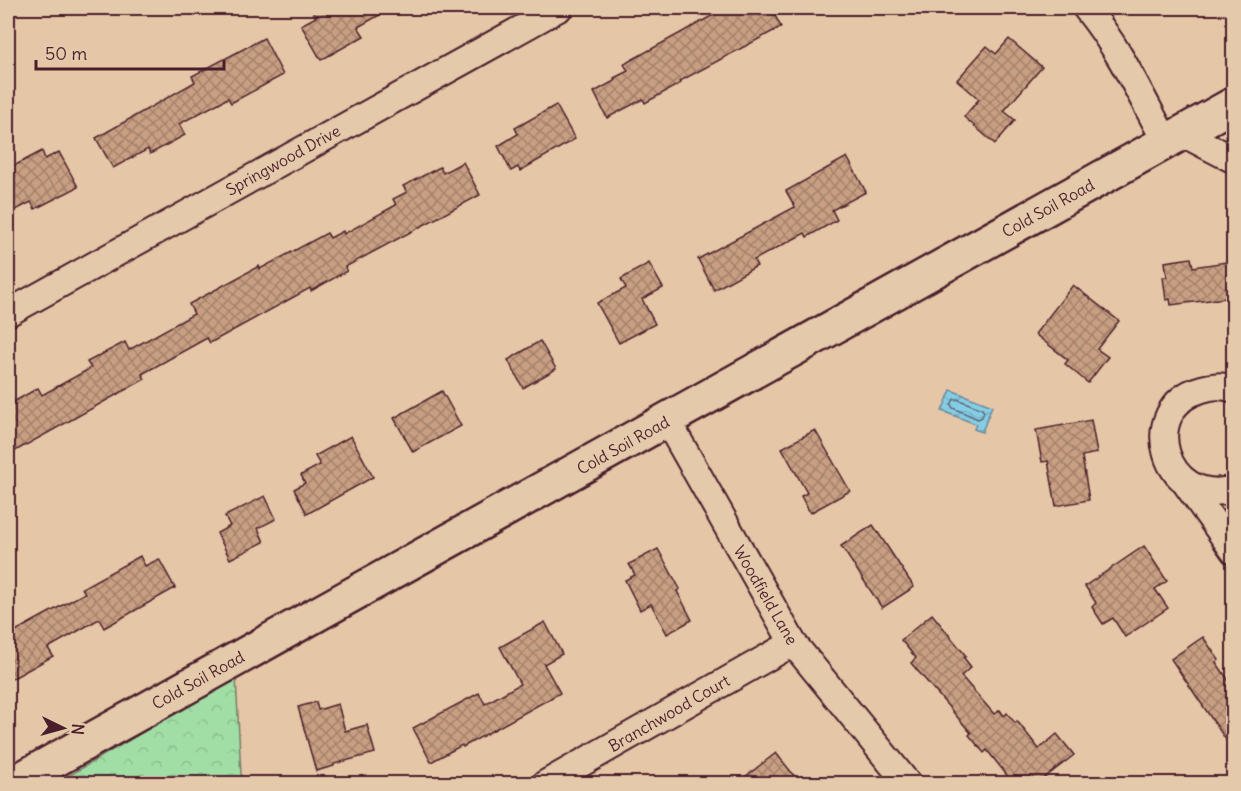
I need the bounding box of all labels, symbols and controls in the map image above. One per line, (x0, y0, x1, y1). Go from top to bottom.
scale bar (36, 33, 224, 71)
text: 50 m (45, 42, 87, 65)
street label: Springwood Drive (222, 120, 344, 200)
street label: Cold Soil Road (998, 174, 1098, 242)
street label: Cold Soil Road (573, 411, 673, 479)
street label: Woodfield Lane (730, 542, 802, 648)
street label: Cold Soil Road (148, 646, 248, 714)
street label: Branchwood Court (605, 670, 734, 756)
north arrow (33, 698, 93, 758)
text: N (67, 723, 88, 736)

